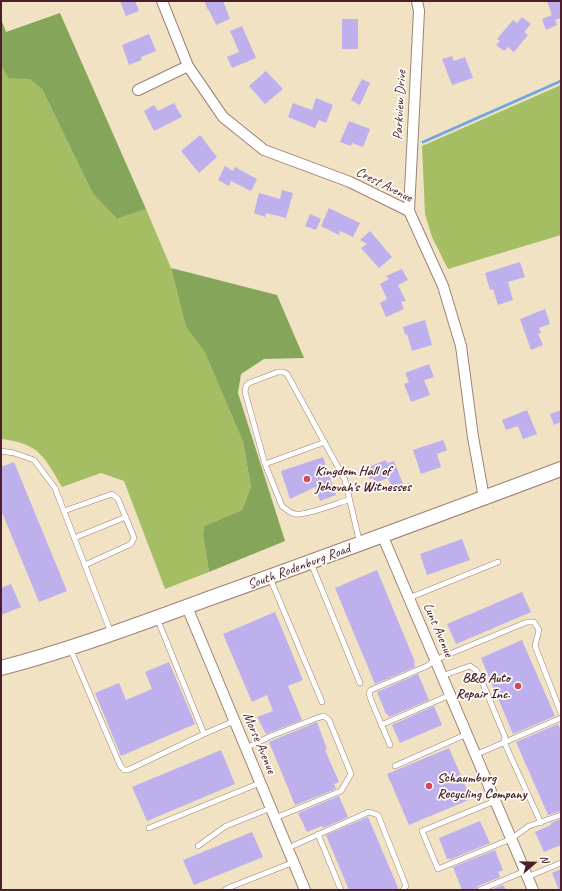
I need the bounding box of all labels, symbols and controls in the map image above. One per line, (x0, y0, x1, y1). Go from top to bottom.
street label: Parkview Drive (390, 70, 410, 140)
street label: Crest Avenue (353, 164, 415, 206)
place label: Kingdom Hall of Jehovah's Witnesses (315, 463, 411, 496)
marker: Kingdom Hall of Jehovah's Witnesses (302, 474, 312, 484)
street label: South Rodenburg Road (245, 541, 353, 593)
street label: Lunt Avenue (419, 600, 457, 660)
place label: B&B Auto Repair Inc. (456, 670, 510, 702)
marker: B&B Auto Repair Inc. (513, 681, 523, 691)
street label: Morse Avenue (239, 710, 279, 776)
place label: Schaumburg Recycling Company (437, 770, 526, 802)
marker: Schaumburg Recycling Company (424, 781, 434, 791)
north arrow (514, 843, 554, 883)
text: N (538, 853, 553, 864)

